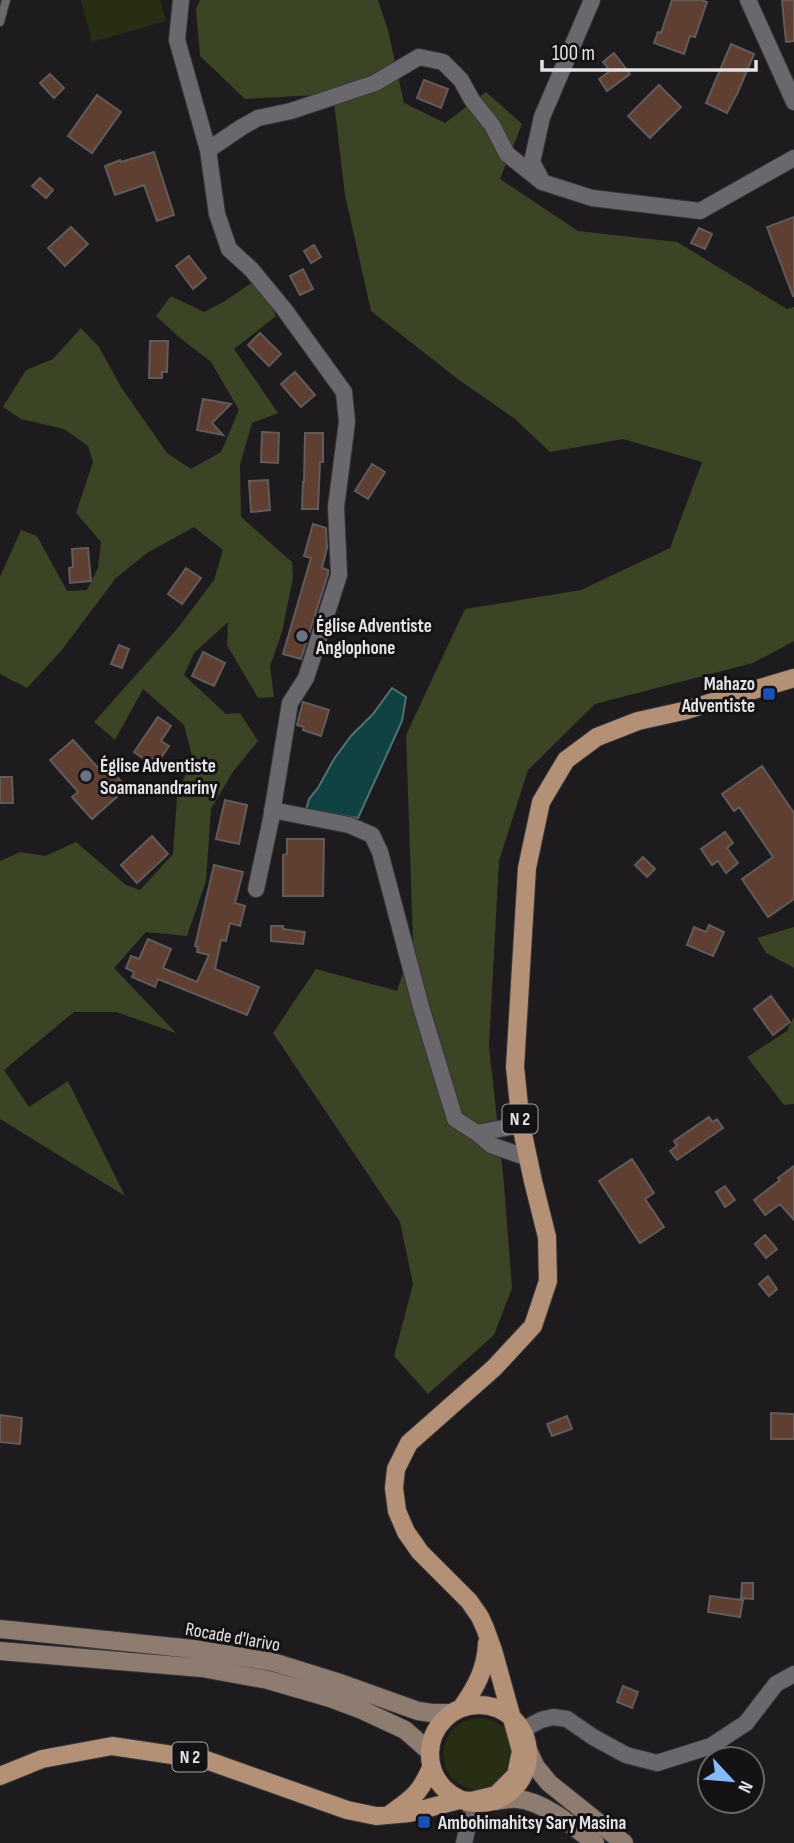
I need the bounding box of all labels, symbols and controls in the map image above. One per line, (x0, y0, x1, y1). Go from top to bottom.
scale bar (542, 28, 756, 72)
text: 100 m (552, 41, 595, 66)
place label: Église Adventiste Anglophone (315, 615, 432, 660)
marker: Église Adventiste Anglophone (294, 628, 310, 644)
place label: Mahazo Adventiste (681, 673, 755, 718)
marker: Mahazo Adventiste (761, 686, 777, 702)
place label: Église Adventiste Soamanandrariny (100, 755, 217, 800)
marker: Église Adventiste Soamanandrariny (78, 768, 94, 784)
road number: N 2 (503, 1104, 538, 1134)
street label: Rocade d'Iarivo (184, 1618, 282, 1657)
road number: N 2 (172, 1742, 208, 1772)
north arrow (696, 1745, 766, 1815)
text: N (732, 1777, 757, 1796)
place label: Ambohimahitsy Sary Masina (437, 1812, 626, 1835)
marker: Ambohimahitsy Sary Masina (416, 1814, 432, 1830)

